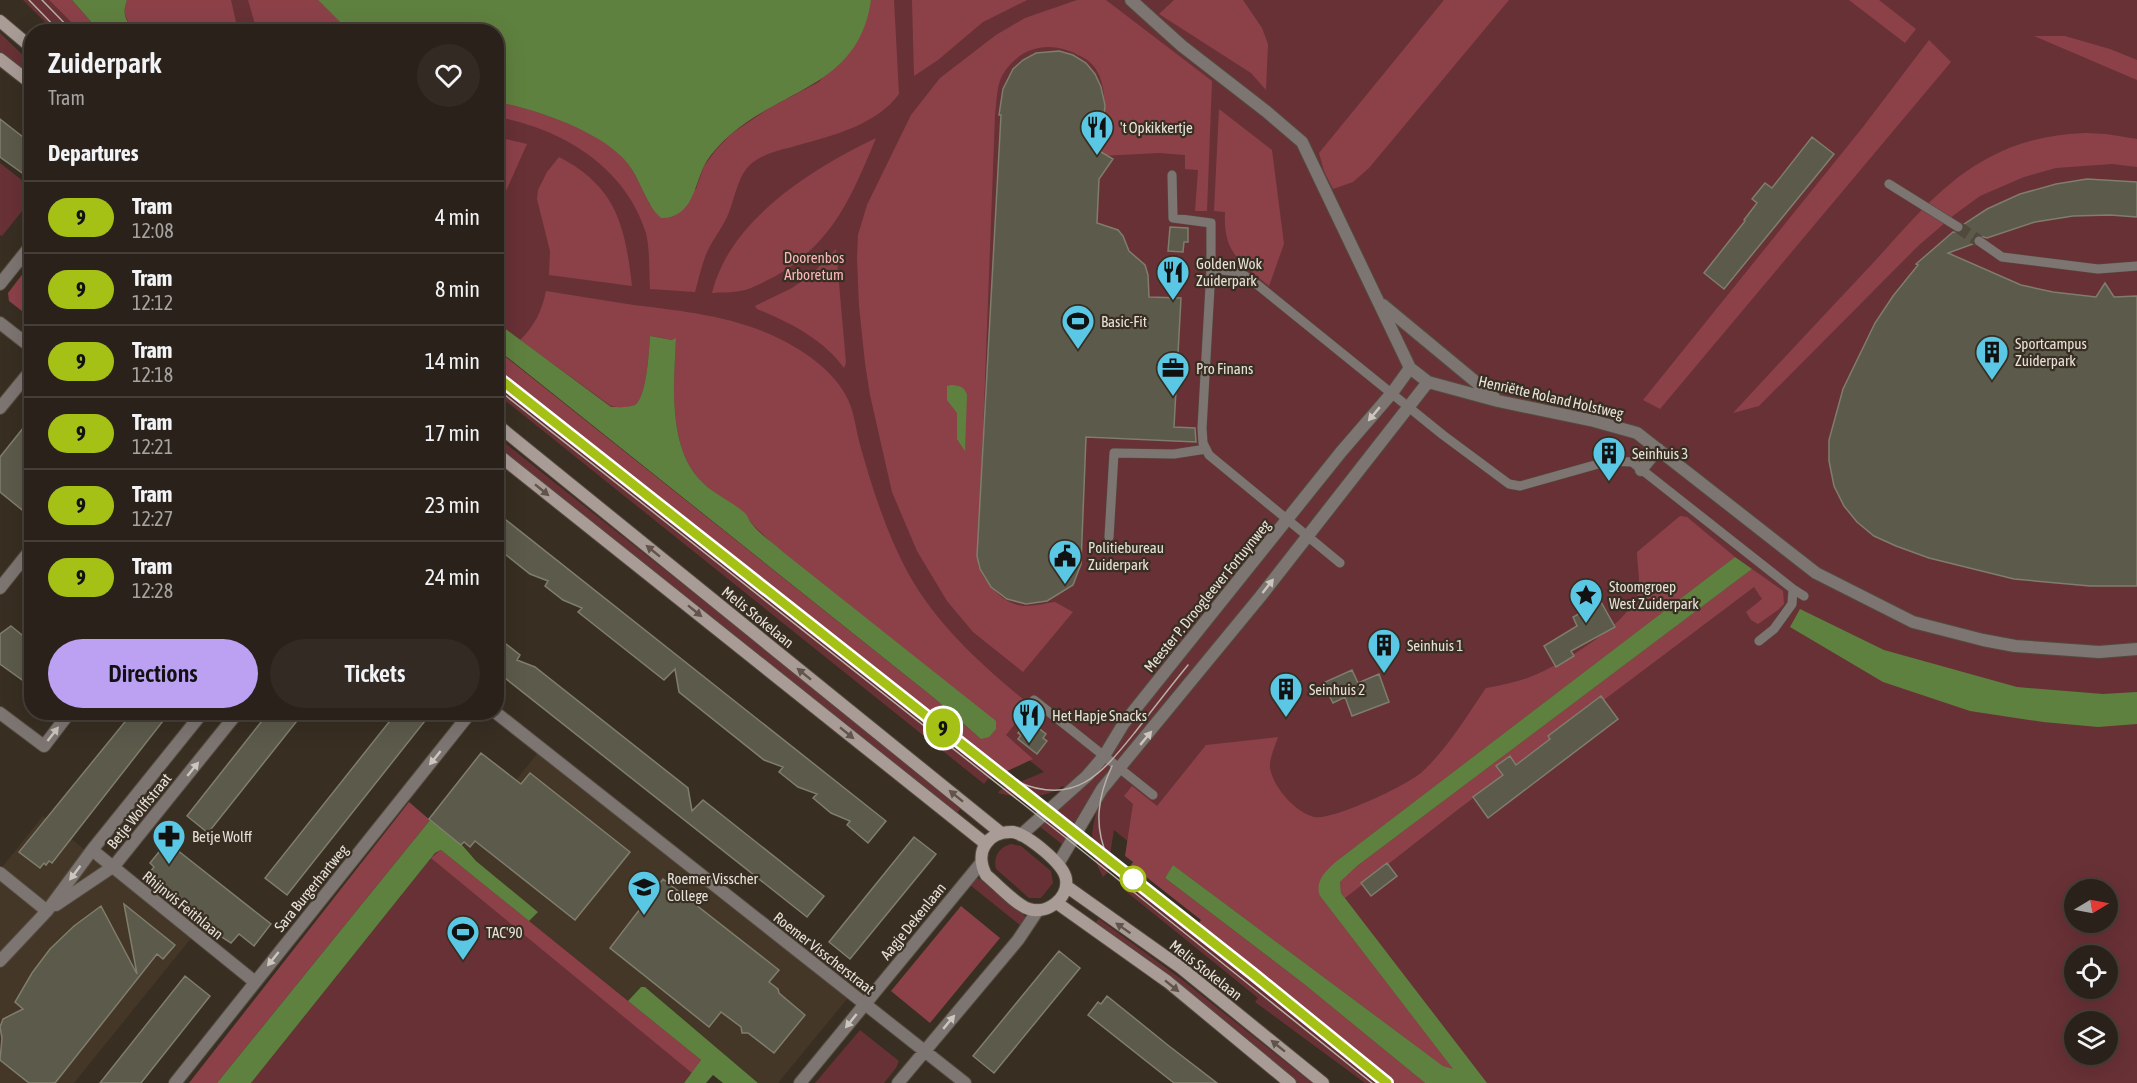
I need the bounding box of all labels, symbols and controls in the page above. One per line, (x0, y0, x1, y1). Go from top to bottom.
button: heart (417, 44, 480, 107)
text: Zuiderpark (48, 47, 162, 79)
text: Tram (48, 86, 85, 109)
restaurant icon: 't Opkikkertje (1079, 109, 1115, 156)
place label: 't Opkikkertje (1120, 119, 1193, 136)
text: Departures (48, 140, 138, 166)
text: Tram (132, 193, 172, 219)
text: 4 min (435, 204, 480, 230)
text: 9 (76, 205, 86, 229)
text: 12:08 (132, 219, 174, 242)
park label: Doorenbos Arboretum (784, 249, 844, 283)
restaurant icon: Golden Wok Zuiderpark (1155, 254, 1191, 301)
place label: Golden Wok Zuiderpark (1196, 255, 1263, 289)
text: Tram (132, 265, 172, 291)
text: 8 min (435, 276, 480, 302)
text: 9 (76, 277, 86, 301)
text: 12:12 (132, 291, 173, 314)
sports icon: Basic-Fit (1060, 303, 1096, 350)
place label: Basic-Fit (1101, 313, 1147, 330)
building icon: Sportcampus Zuiderpark (1974, 334, 2010, 381)
place label: Sportcampus Zuiderpark (2015, 335, 2087, 369)
text: Tram (132, 337, 172, 363)
text: 14 min (425, 348, 480, 374)
text: 9 (76, 349, 86, 373)
office icon: Pro Finans (1155, 350, 1191, 397)
place label: Pro Finans (1196, 360, 1253, 377)
text: 12:18 (132, 363, 173, 386)
street label: Henriëtte Roland Holstweg (1477, 372, 1626, 422)
one-way arrow (1368, 406, 1381, 421)
text: Tram (132, 409, 172, 435)
text: 17 min (425, 420, 480, 446)
text: 9 (76, 421, 86, 445)
text: 12:21 (132, 435, 173, 458)
building icon: Seinhuis 3 (1591, 435, 1627, 482)
place label: Seinhuis 3 (1632, 445, 1688, 462)
text: Tram (132, 481, 172, 507)
one-way arrow (534, 483, 550, 496)
text: 23 min (425, 492, 480, 518)
text: 9 (76, 493, 86, 517)
text: 12:27 (132, 507, 173, 530)
street label: Meester P. Droogleever Fortuynweg (1140, 516, 1274, 676)
public building icon: Politiebureau Zuiderpark (1047, 538, 1083, 585)
place label: Politiebureau Zuiderpark (1088, 539, 1164, 573)
one-way arrow (645, 545, 660, 557)
text: Tram (132, 553, 172, 579)
text: 24 min (425, 564, 480, 590)
text: 9 (76, 565, 86, 589)
place icon: Stoomgroep West Zuiderpark (1568, 577, 1604, 624)
one-way arrow (1262, 578, 1275, 594)
place label: Stoomgroep West Zuiderpark (1609, 578, 1699, 612)
text: 12:28 (132, 579, 173, 602)
street label: Melis Stokelaan (719, 583, 797, 651)
one-way arrow (687, 605, 702, 617)
building icon: Seinhuis 1 (1366, 627, 1402, 674)
place label: Seinhuis 1 (1407, 637, 1463, 654)
button: Directions (48, 639, 258, 708)
button: Tickets (270, 639, 480, 708)
one-way arrow (796, 667, 812, 680)
building icon: Seinhuis 2 (1268, 671, 1304, 718)
place label: Seinhuis 2 (1309, 681, 1365, 698)
restaurant icon: Het Hapje Snacks (1011, 697, 1047, 744)
place label: Het Hapje Snacks (1052, 707, 1147, 724)
line badge: 9 (924, 708, 962, 748)
text: 9 (938, 716, 948, 740)
one-way arrow (839, 726, 854, 739)
one-way arrow (47, 727, 59, 742)
one-way arrow (1139, 730, 1152, 746)
one-way arrow (428, 750, 441, 766)
one-way arrow (186, 761, 199, 777)
street label: Betje Wolffstraat (103, 770, 175, 852)
one-way arrow (948, 791, 963, 803)
pharmacy icon: Betje Wolff (151, 818, 187, 865)
place label: Betje Wolff (192, 828, 252, 845)
street label: Sara Burgerhartweg (271, 841, 352, 935)
one-way arrow (69, 865, 81, 881)
unlabelled marker (1120, 866, 1146, 892)
street label: Rhijnvis Feithlaan (139, 867, 227, 943)
school or university icon: Roemer Visscher College (626, 869, 662, 916)
place label: Roemer Visscher College (667, 870, 758, 904)
street label: Aagje Dekenlaan (877, 879, 949, 963)
north arrow (2064, 879, 2118, 933)
map controls (2064, 879, 2118, 1065)
street label: Roemer Visscherstraat (770, 908, 878, 998)
sports icon: TAC'90 (445, 914, 481, 961)
one-way arrow (1115, 923, 1131, 934)
place label: TAC'90 (486, 924, 523, 941)
street label: Melis Stokelaan (1166, 936, 1246, 1004)
button: locate (2064, 945, 2118, 999)
one-way arrow (268, 952, 280, 967)
one-way arrow (1164, 979, 1180, 992)
button: layers (2064, 1011, 2118, 1065)
one-way arrow (844, 1013, 857, 1029)
one-way arrow (942, 1015, 955, 1030)
one-way arrow (1270, 1041, 1285, 1053)

